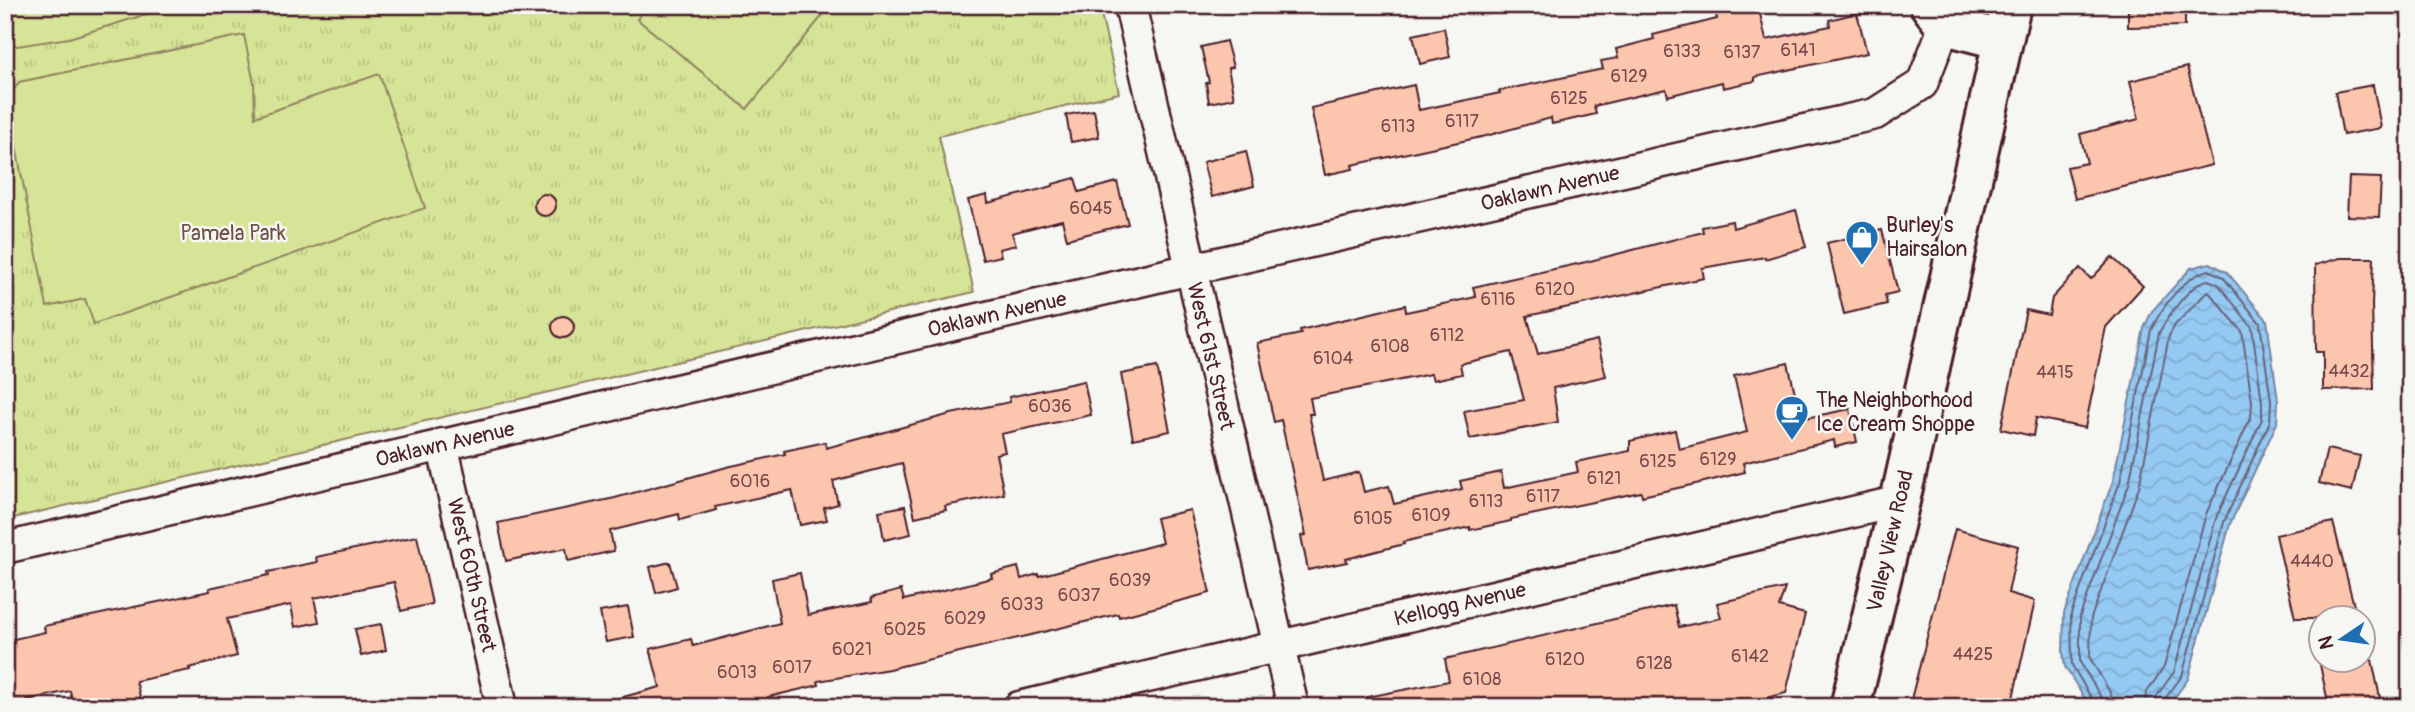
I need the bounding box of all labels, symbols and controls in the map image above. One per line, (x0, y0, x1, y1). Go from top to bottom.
house number: 6141 (1781, 39, 1816, 62)
house number: 6133 (1663, 40, 1701, 63)
house number: 6137 (1723, 41, 1761, 64)
house number: 6129 (1611, 65, 1647, 88)
house number: 6125 (1550, 87, 1588, 110)
house number: 6117 (1445, 110, 1480, 133)
house number: 6113 (1381, 115, 1415, 138)
street label: Oaklawn Avenue (1478, 159, 1623, 218)
house number: 6045 (1070, 197, 1112, 220)
place label: Burley's Hairsalon (1886, 212, 1967, 263)
shop icon: Burley's Hairsalon (1843, 218, 1881, 267)
park label: Pamela Park (180, 220, 286, 247)
house number: 6120 (1535, 278, 1575, 301)
street label: West 61st Street (1180, 280, 1241, 433)
street label: Oaklawn Avenue (925, 285, 1070, 344)
house number: 6116 (1480, 288, 1516, 311)
house number: 6112 (1430, 324, 1464, 347)
house number: 6108 (1371, 335, 1409, 358)
house number: 6104 (1313, 347, 1354, 370)
house number: 4432 (2329, 360, 2370, 383)
house number: 4415 (2036, 361, 2074, 384)
place label: The Neighborhood Ice Cream Shoppe (1816, 387, 1975, 438)
cafe icon: The Neighborhood Ice Cream Shoppe (1773, 393, 1811, 442)
house number: 6036 (1028, 395, 1072, 418)
street label: Oaklawn Avenue (373, 415, 518, 474)
house number: 6129 (1700, 448, 1736, 471)
house number: 6125 (1639, 450, 1677, 473)
house number: 6121 (1587, 467, 1621, 490)
street label: Valley View Road (1861, 467, 1920, 615)
house number: 6016 (730, 470, 770, 493)
house number: 6117 (1526, 485, 1561, 508)
house number: 6113 (1469, 490, 1503, 513)
street label: West 60th Street (441, 496, 502, 655)
house number: 6109 (1411, 504, 1451, 527)
house number: 6105 (1353, 507, 1393, 530)
house number: 4440 (2290, 550, 2334, 573)
house number: 6039 (1109, 569, 1151, 592)
street label: Kellogg Avenue (1392, 576, 1529, 633)
house number: 6037 (1058, 584, 1101, 607)
house number: 6033 (1001, 593, 1043, 616)
north arrow (2306, 604, 2376, 674)
house number: 6029 (944, 607, 986, 630)
house number: 6025 (884, 618, 926, 641)
text: N (2313, 633, 2340, 652)
house number: 6021 (832, 638, 872, 661)
house number: 4425 (1953, 643, 1993, 666)
house number: 6142 (1731, 645, 1769, 668)
house number: 6120 (1545, 648, 1585, 671)
house number: 6128 (1636, 652, 1672, 675)
house number: 6017 (772, 656, 812, 679)
house number: 6013 (717, 661, 757, 684)
house number: 6108 (1463, 668, 1501, 691)

